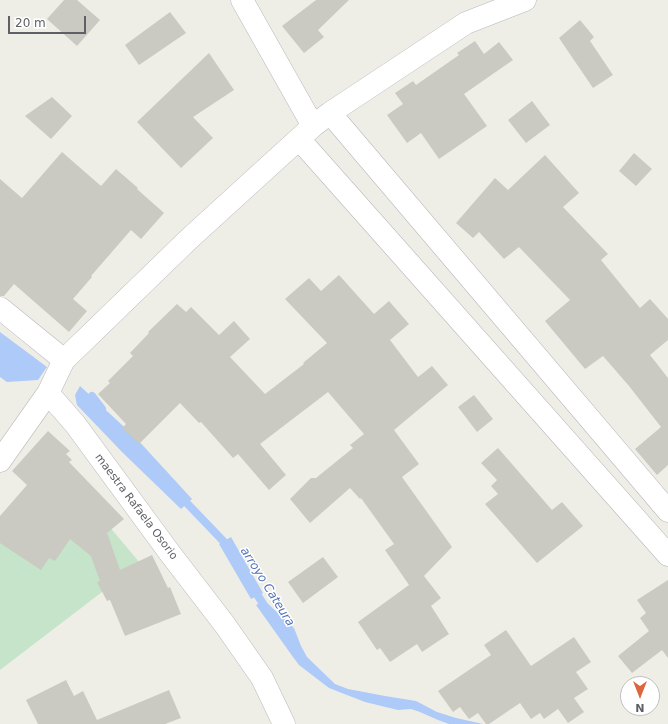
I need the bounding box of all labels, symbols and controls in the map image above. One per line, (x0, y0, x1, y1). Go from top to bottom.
scale bar (10, 8, 88, 34)
text: 20 m (15, 16, 46, 30)
street label: maestra Rafaela Osorio (92, 451, 180, 563)
water label: arroyo Cateura (237, 545, 297, 629)
north arrow (620, 676, 660, 716)
text: N (635, 701, 645, 714)

